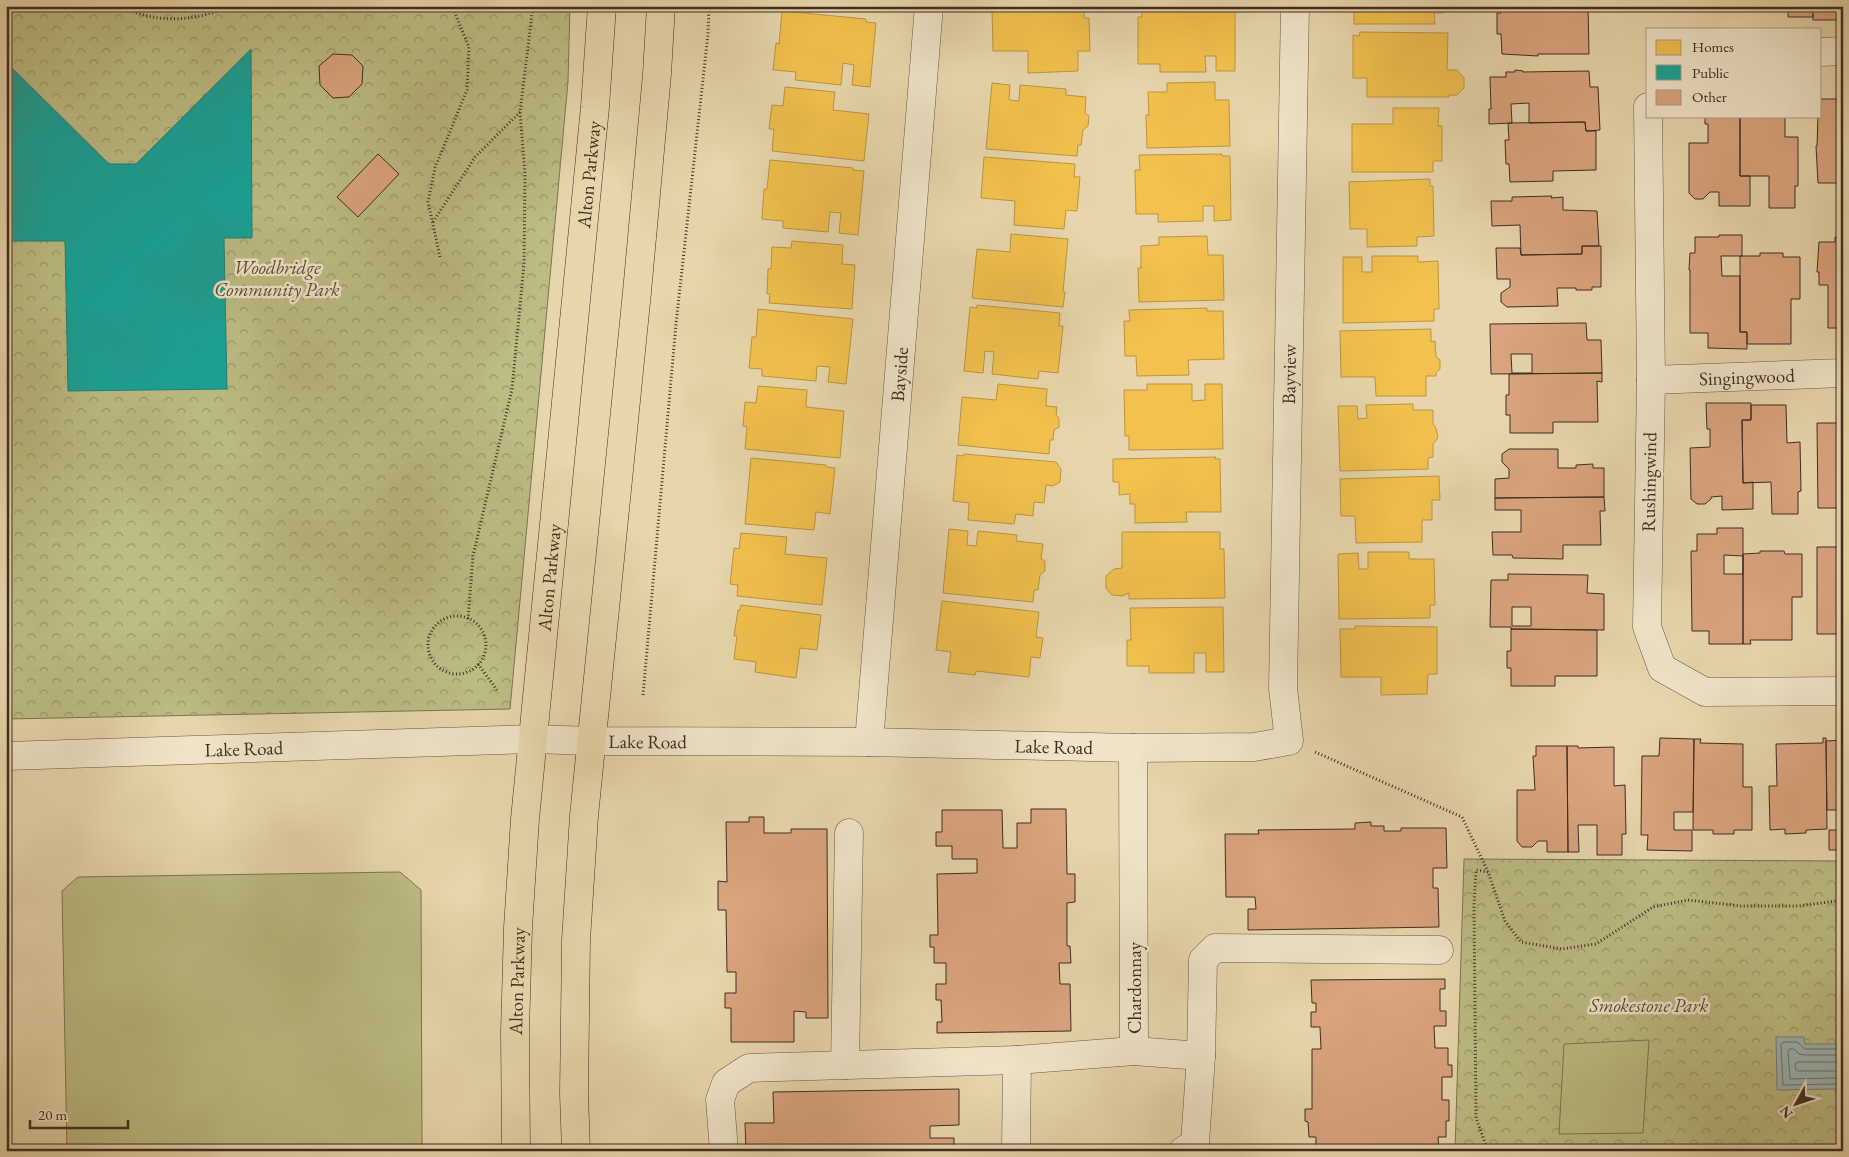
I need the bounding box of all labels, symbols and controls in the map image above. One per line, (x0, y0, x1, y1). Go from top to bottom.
legend (1646, 28, 1822, 118)
text: Homes (1692, 37, 1734, 56)
text: Public (1692, 63, 1729, 82)
text: Other (1692, 87, 1727, 106)
street label: Alton Parkway (571, 119, 606, 230)
park label: Woodbridge Community Park (214, 255, 340, 302)
street label: Bayview (1275, 343, 1302, 405)
street label: Bayside (884, 346, 914, 403)
street label: Singingwood (1699, 362, 1796, 391)
street label: Rushingwind (1636, 432, 1662, 532)
street label: Alton Parkway (531, 522, 567, 633)
street label: Lake Road (608, 729, 687, 754)
street label: Lake Road (1014, 733, 1094, 760)
street label: Lake Road (204, 735, 284, 762)
street label: Alton Parkway (502, 926, 531, 1036)
street label: Chardonnay (1122, 941, 1147, 1034)
park label: Smokestone Park (1589, 993, 1709, 1018)
north arrow (1772, 1080, 1822, 1130)
scale bar (30, 1097, 128, 1129)
text: N (1775, 1102, 1797, 1122)
text: 20 m (38, 1105, 67, 1124)

